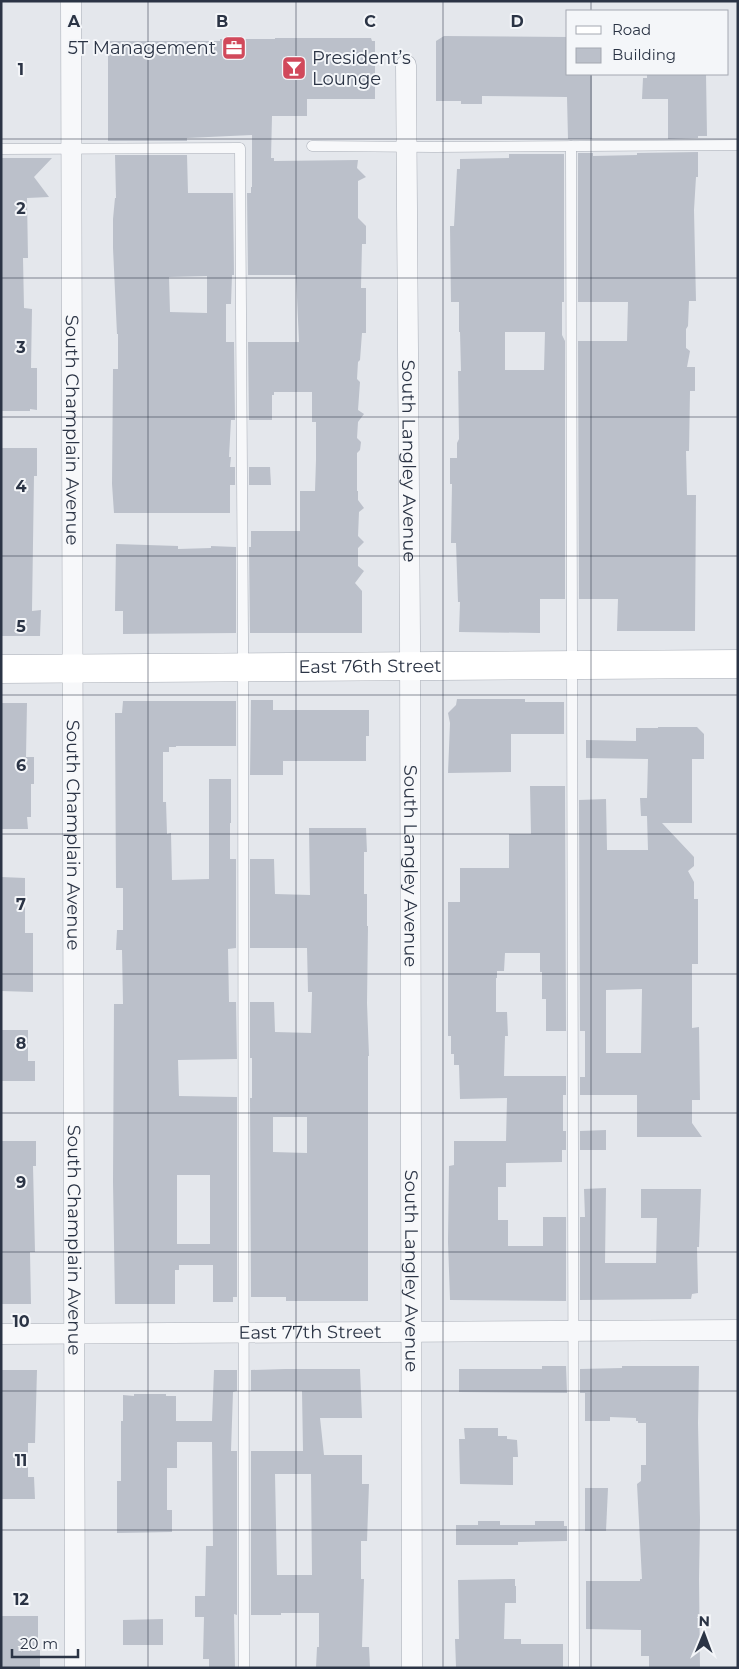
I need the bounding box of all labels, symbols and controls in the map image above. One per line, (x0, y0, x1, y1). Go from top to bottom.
legend (566, 10, 729, 75)
text: A (67, 12, 81, 31)
text: B (216, 12, 228, 31)
text: C (364, 12, 376, 31)
text: D (510, 12, 524, 31)
text: Road (612, 20, 651, 39)
office icon: 5T Management (221, 35, 247, 61)
place label: 5T Management (68, 37, 216, 59)
text: Building (612, 45, 676, 64)
place label: President’s Lounge (312, 47, 411, 90)
bar icon: President’s Lounge (281, 55, 307, 81)
text: 1 (18, 60, 24, 79)
text: 2 (16, 199, 26, 218)
street label: South Champlain Avenue (61, 315, 83, 546)
text: 3 (15, 338, 26, 357)
street label: South Langley Avenue (397, 360, 420, 562)
text: 4 (15, 477, 27, 496)
text: 5 (16, 617, 26, 636)
street label: East 76th Street (298, 655, 442, 678)
street label: South Champlain Avenue (62, 720, 84, 951)
text: 6 (16, 756, 26, 775)
street label: South Langley Avenue (399, 765, 422, 967)
text: 7 (16, 895, 26, 914)
text: 8 (16, 1034, 26, 1053)
street label: South Champlain Avenue (63, 1125, 85, 1356)
street label: South Langley Avenue (400, 1170, 422, 1372)
text: 9 (16, 1173, 26, 1192)
text: 10 (12, 1312, 30, 1331)
street label: East 77th Street (238, 1321, 382, 1344)
text: 11 (15, 1451, 27, 1470)
text: 12 (13, 1590, 29, 1609)
north arrow (679, 1609, 729, 1659)
text: N (698, 1612, 710, 1630)
scale bar (12, 1626, 79, 1658)
text: 20 m (20, 1634, 58, 1653)

